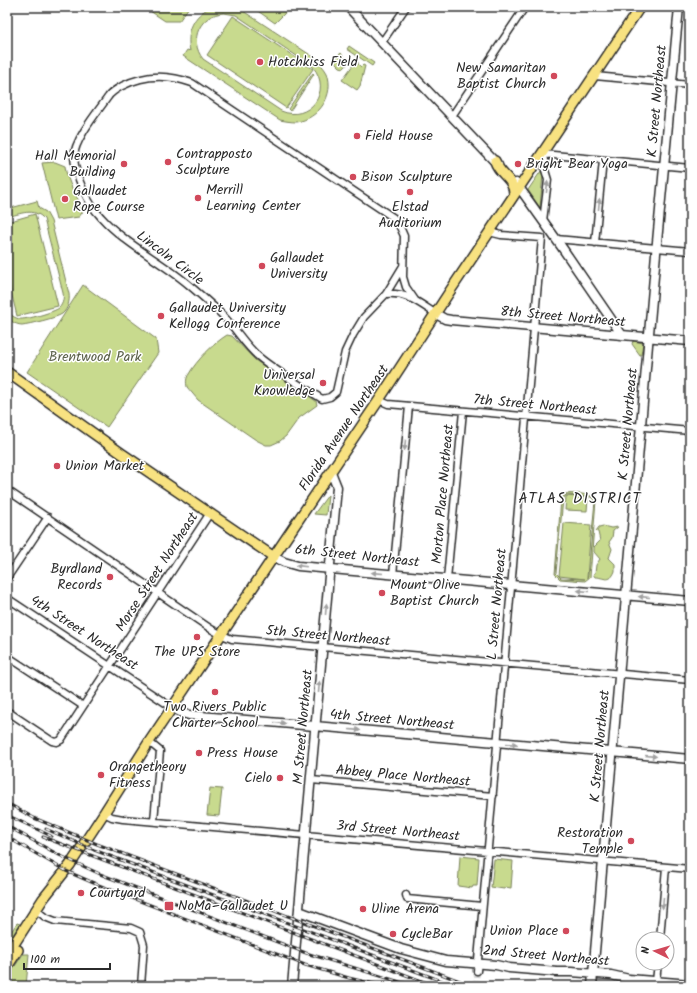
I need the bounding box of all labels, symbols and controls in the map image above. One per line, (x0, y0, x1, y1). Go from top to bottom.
street label: K Street Northeast (641, 43, 673, 158)
place label: Hotchkiss Field (268, 51, 359, 73)
marker: Hotchkiss Field (255, 57, 265, 67)
place label: New Samaritan Baptist Church (456, 57, 546, 95)
marker: New Samaritan Baptist Church (549, 71, 559, 81)
place label: Field House (365, 125, 433, 147)
marker: Field House (352, 131, 362, 141)
place label: Contrapposto Sculpture (176, 143, 252, 181)
place label: Hall Memorial Building (35, 145, 117, 183)
place label: Bright Bear Yoga (526, 153, 628, 175)
marker: Contrapposto Sculpture (163, 157, 173, 167)
marker: Hall Memorial Building (119, 159, 129, 169)
marker: Bright Bear Yoga (513, 159, 523, 169)
place label: Bison Sculpture (361, 166, 453, 188)
marker: Bison Sculpture (348, 172, 358, 182)
place label: Merrill Learning Center (206, 179, 302, 217)
place label: Gallaudet Rope Course (73, 180, 145, 218)
one-way arrow (543, 181, 550, 193)
marker: Elstad Auditorium (405, 187, 415, 197)
marker: Merrill Learning Center (193, 193, 203, 203)
marker: Gallaudet Rope Course (60, 194, 70, 204)
place label: Elstad Auditorium (378, 196, 442, 234)
one-way arrow (595, 198, 602, 210)
street label: Lincoln Circle (132, 225, 209, 291)
place label: Gallaudet University (270, 247, 328, 285)
marker: Gallaudet University (257, 261, 267, 271)
place label: Gallaudet University Kellogg Conference (169, 297, 286, 335)
street label: 8th Street Northeast (499, 301, 627, 333)
marker: Gallaudet University Kellogg Conference (156, 311, 166, 321)
park label: Brentwood Park (49, 346, 142, 368)
street label: Florida Avenue Northeast (293, 360, 395, 496)
place label: Universal Knowledge (254, 364, 316, 402)
street label: K Street Northeast (612, 366, 644, 481)
marker: Universal Knowledge (318, 378, 328, 388)
street label: 7th Street Northeast (472, 389, 598, 421)
street label: Morton Place Northeast (426, 423, 460, 565)
one-way arrow (402, 439, 409, 451)
place label: Union Market (65, 455, 145, 477)
marker: Union Market (52, 461, 62, 471)
district label: ATLAS DISTRICT (518, 487, 643, 511)
street label: Morse Street Northeast (110, 507, 204, 636)
street label: 6th Street Northeast (294, 539, 421, 574)
street label: L Street Northeast (481, 547, 513, 661)
place label: Byrdland Records (50, 558, 103, 596)
one-way arrow (295, 563, 307, 569)
one-way arrow (371, 570, 383, 577)
marker: Byrdland Records (105, 572, 115, 582)
place label: Mount Olive Baptist Church (390, 574, 479, 612)
marker: Mount Olive Baptist Church (377, 588, 387, 598)
one-way arrow (577, 588, 589, 595)
street label: 4th Street Northeast (26, 590, 143, 677)
one-way arrow (638, 593, 650, 600)
one-way arrow (323, 603, 330, 615)
street label: 5th Street Northeast (265, 620, 392, 652)
marker: The UPS Store (192, 632, 202, 642)
place label: The UPS Store (154, 641, 241, 663)
street label: M Street Northeast (287, 668, 319, 785)
one-way arrow (316, 681, 323, 693)
marker: Two Rivers Public Charter School (210, 687, 220, 697)
street label: K Street Northeast (584, 688, 616, 803)
place label: Two Rivers Public Charter School (163, 696, 267, 734)
street label: 4th Street Northeast (329, 704, 456, 736)
one-way arrow (274, 720, 286, 726)
one-way arrow (349, 726, 361, 733)
one-way arrow (506, 740, 518, 747)
place label: Press House (207, 742, 278, 764)
marker: Press House (194, 748, 204, 758)
one-way arrow (645, 752, 657, 759)
place label: Orangetheory Fitness (109, 756, 186, 794)
street label: Abbey Place Northeast (335, 759, 472, 793)
place label: Cielo (244, 767, 272, 789)
marker: Orangetheory Fitness (96, 770, 106, 780)
marker: Cielo (275, 773, 285, 783)
street label: 3rd Street Northeast (335, 815, 461, 847)
place label: Restoration Temple (557, 822, 624, 860)
marker: Restoration Temple (626, 836, 636, 846)
place label: Courtyard (89, 882, 146, 904)
marker: Courtyard (76, 888, 86, 898)
place label: NoMa–Gallaudet U (178, 895, 288, 917)
one-way arrow (659, 897, 666, 909)
place label: Uline Arena (371, 898, 439, 920)
marker: NoMa–Gallaudet U (163, 900, 175, 912)
marker: Uline Arena (358, 904, 368, 914)
place label: Union Place (489, 920, 559, 942)
place label: CycleBar (401, 923, 453, 945)
marker: Union Place (561, 926, 571, 936)
marker: CycleBar (388, 929, 398, 939)
north arrow (635, 931, 675, 971)
street label: 2nd Street Northeast (482, 940, 611, 973)
scale bar (24, 945, 110, 971)
text: N (637, 946, 655, 954)
text: 100 m (30, 950, 61, 969)

